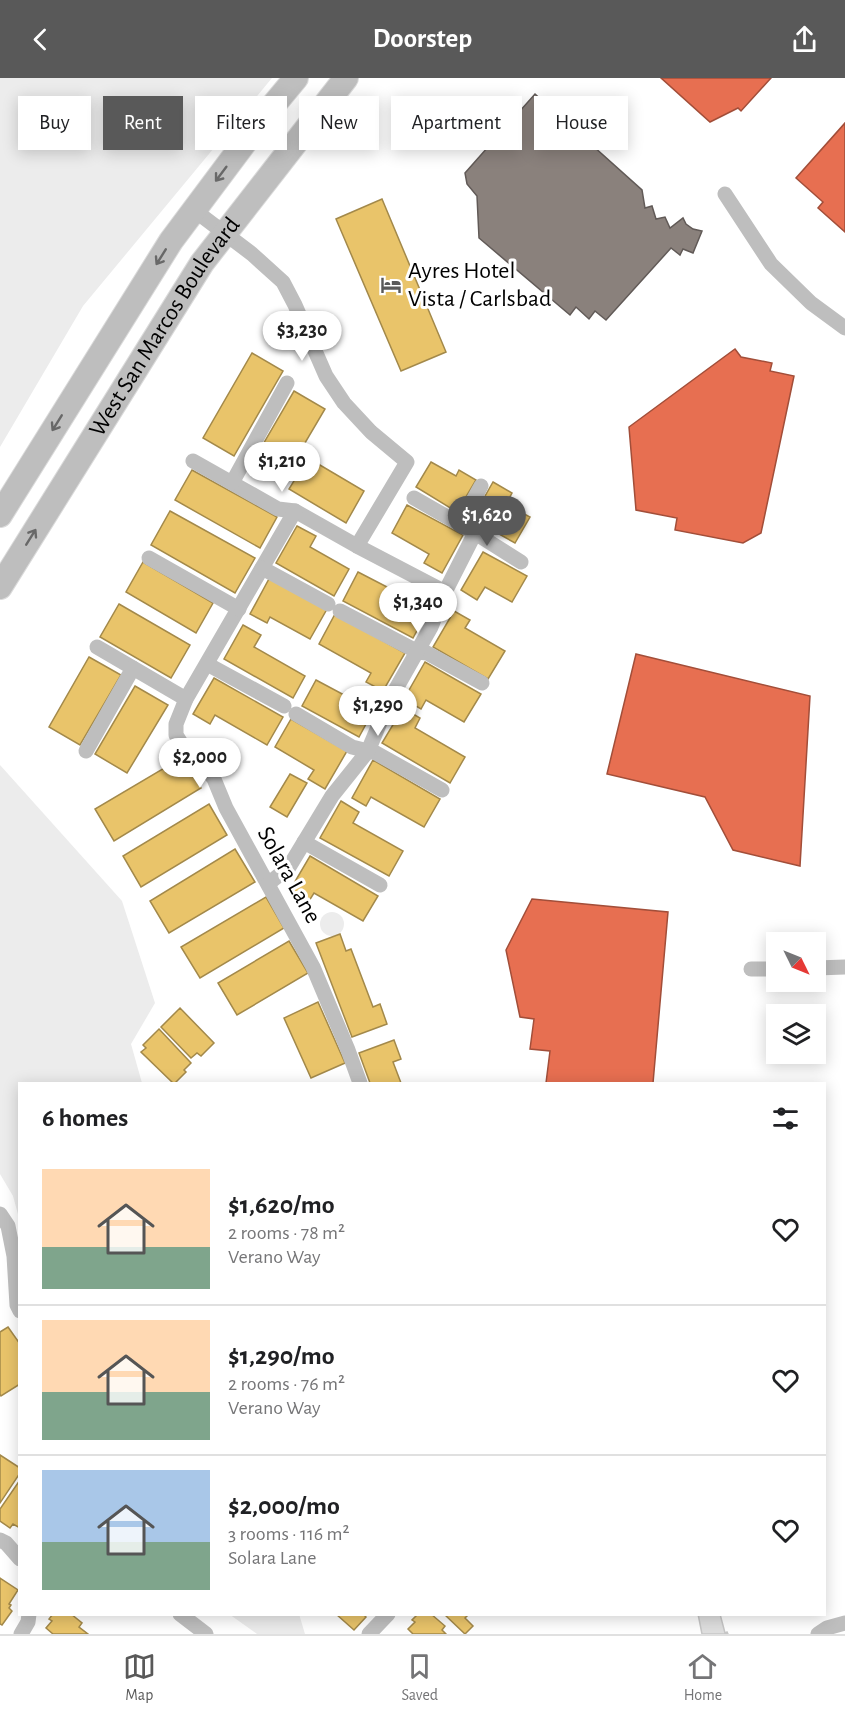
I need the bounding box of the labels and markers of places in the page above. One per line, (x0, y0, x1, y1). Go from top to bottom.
place label: Ayres Hotel Vista / Carlsbad (408, 259, 552, 311)
hotel icon: Ayres Hotel Vista / Carlsbad (379, 273, 403, 297)
pin: $3,230 (253, 311, 351, 362)
pin: $1,210 (233, 442, 331, 493)
pin: $1,620 (438, 496, 536, 547)
pin: $1,340 (369, 583, 467, 634)
pin: $1,290 (329, 686, 427, 737)
pin: $2,000 (151, 738, 249, 789)

